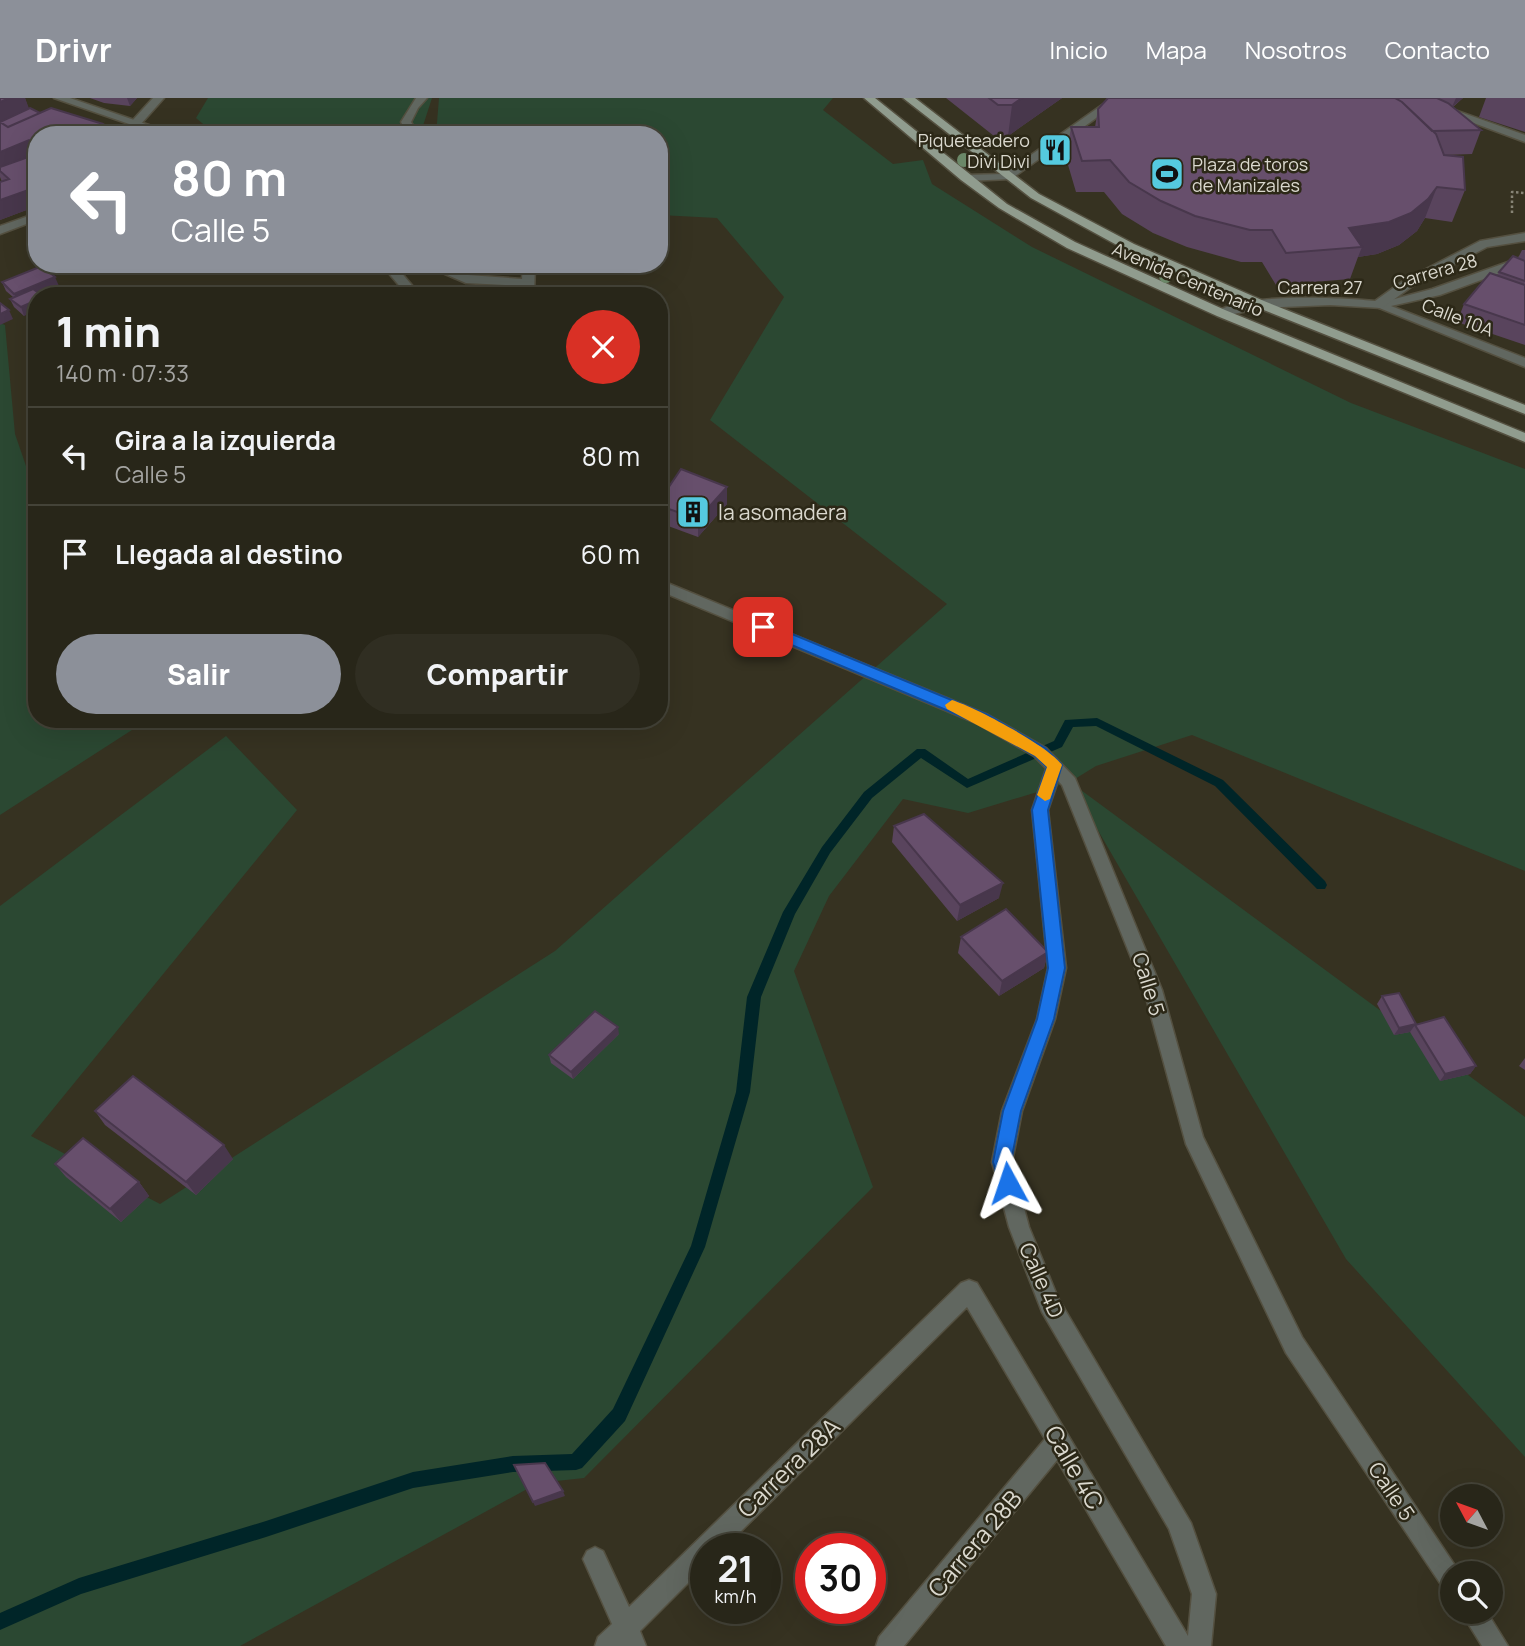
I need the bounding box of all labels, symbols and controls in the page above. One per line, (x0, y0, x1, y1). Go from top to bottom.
text: Drivr (35, 27, 112, 72)
text: Inicio (1050, 33, 1108, 66)
text: Mapa (1146, 33, 1207, 66)
text: Nosotros (1245, 33, 1347, 66)
text: Contacto (1385, 33, 1490, 66)
place label: Piqueteadero Divi Divi (918, 128, 1030, 173)
restaurant icon: Piqueteadero Divi Divi (1036, 131, 1074, 169)
text: 80 m (171, 144, 287, 211)
place label: Plaza de toros de Manizales (1192, 152, 1308, 197)
icon: left (56, 154, 147, 245)
sports icon: Plaza de toros de Manizales (1148, 155, 1186, 193)
text: Calle 5 (171, 208, 270, 252)
street label: Avenida Centenario (1109, 236, 1267, 322)
street label: Carrera 28 (1390, 248, 1480, 294)
street label: Carrera 27 (1277, 275, 1363, 299)
street label: Calle 10A (1419, 292, 1498, 342)
text: 1 min (56, 302, 161, 360)
button: close (566, 310, 640, 384)
text: 140 m · 07:33 (56, 357, 189, 389)
text: Gira a la izquierda (115, 422, 336, 458)
icon: left (56, 437, 94, 475)
text: 80 m (582, 438, 640, 474)
text: Calle 5 (115, 458, 186, 490)
building icon: la asomadera (674, 493, 712, 531)
place label: la asomadera (718, 498, 847, 526)
icon: arrive (56, 535, 94, 573)
text: Llegada al destino (115, 536, 343, 572)
text: 60 m (581, 536, 640, 572)
pin (733, 597, 793, 657)
icon: arrive (744, 608, 782, 646)
button: Salir (56, 634, 341, 714)
button: Compartir (355, 634, 640, 714)
street label: Calle 5 (1126, 949, 1172, 1019)
position arrow (971, 1146, 1045, 1220)
street label: Calle 4D (1013, 1238, 1071, 1322)
street label: Carrera 28A (730, 1410, 846, 1524)
street label: Calle 4C (1038, 1419, 1112, 1515)
street label: Calle 5 (1362, 1456, 1422, 1526)
street label: Carrera 28B (920, 1483, 1028, 1603)
north arrow (1440, 1484, 1503, 1547)
map controls (1440, 1484, 1503, 1624)
speed limit sign: 30 (795, 1533, 886, 1624)
text: 21 (717, 1545, 754, 1593)
button: search (1440, 1561, 1503, 1624)
text: km/h (715, 1584, 756, 1608)

